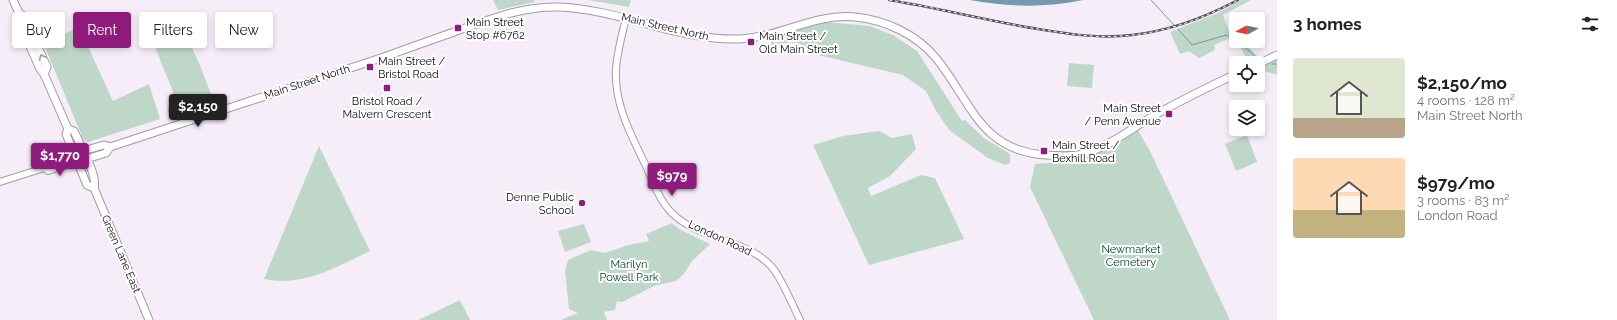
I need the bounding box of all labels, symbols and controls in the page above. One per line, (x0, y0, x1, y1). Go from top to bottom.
street label: Main Street North (620, 11, 710, 43)
chip: Buy (12, 12, 65, 48)
chip: Rent (73, 12, 131, 48)
chip: Filters (139, 12, 207, 48)
chip: New (215, 12, 273, 48)
north arrow (1229, 12, 1265, 48)
map controls (1229, 12, 1265, 136)
icon: filters (1579, 13, 1601, 35)
text: 3 homes (1293, 14, 1362, 34)
place label: Main Street Stop #6762 (466, 16, 525, 42)
marker: Main Street Stop #6762 (453, 23, 463, 33)
place label: Main Street / Old Main Street (759, 30, 838, 56)
marker: Main Street / Old Main Street (746, 37, 756, 47)
one-way arrow (39, 53, 47, 60)
place label: Main Street / Bristol Road (378, 55, 446, 81)
button: locate (1229, 56, 1265, 92)
street label: Main Street North (262, 62, 352, 102)
marker: Main Street / Bristol Road (365, 62, 375, 72)
text: $2,150/mo (1417, 73, 1507, 93)
icon: home (1325, 74, 1373, 122)
marker: Bristol Road / Malvern Crescent (382, 83, 392, 93)
text: 4 rooms · 128 m² (1417, 93, 1515, 108)
pin: $2,150 (165, 94, 231, 128)
place label: Bristol Road / Malvern Crescent (342, 95, 432, 121)
text: $2,150 (178, 99, 218, 114)
button: layers (1229, 100, 1265, 136)
place label: Main Street / Penn Avenue (1084, 102, 1162, 128)
text: Main Street North (1417, 108, 1523, 123)
marker: Main Street / Penn Avenue (1164, 109, 1174, 119)
place label: Main Street / Bexhill Road (1052, 139, 1120, 165)
pin: $1,770 (27, 143, 93, 177)
marker: Main Street / Bexhill Road (1039, 146, 1049, 156)
text: $1,770 (40, 148, 80, 163)
pin: $979 (648, 163, 696, 197)
text: $979 (657, 168, 687, 183)
text: $979/mo (1417, 173, 1495, 193)
icon: home (1325, 174, 1373, 222)
place label: Denne Public School (506, 191, 574, 217)
text: 3 rooms · 83 m² (1417, 193, 1509, 208)
marker: Denne Public School (577, 198, 587, 208)
text: London Road (1417, 208, 1498, 223)
street label: Green Lane East (99, 213, 143, 295)
street label: London Road (686, 218, 754, 258)
park label: Newmarket Cemetery (1101, 243, 1161, 269)
park label: Marilyn Powell Park (599, 258, 659, 284)

